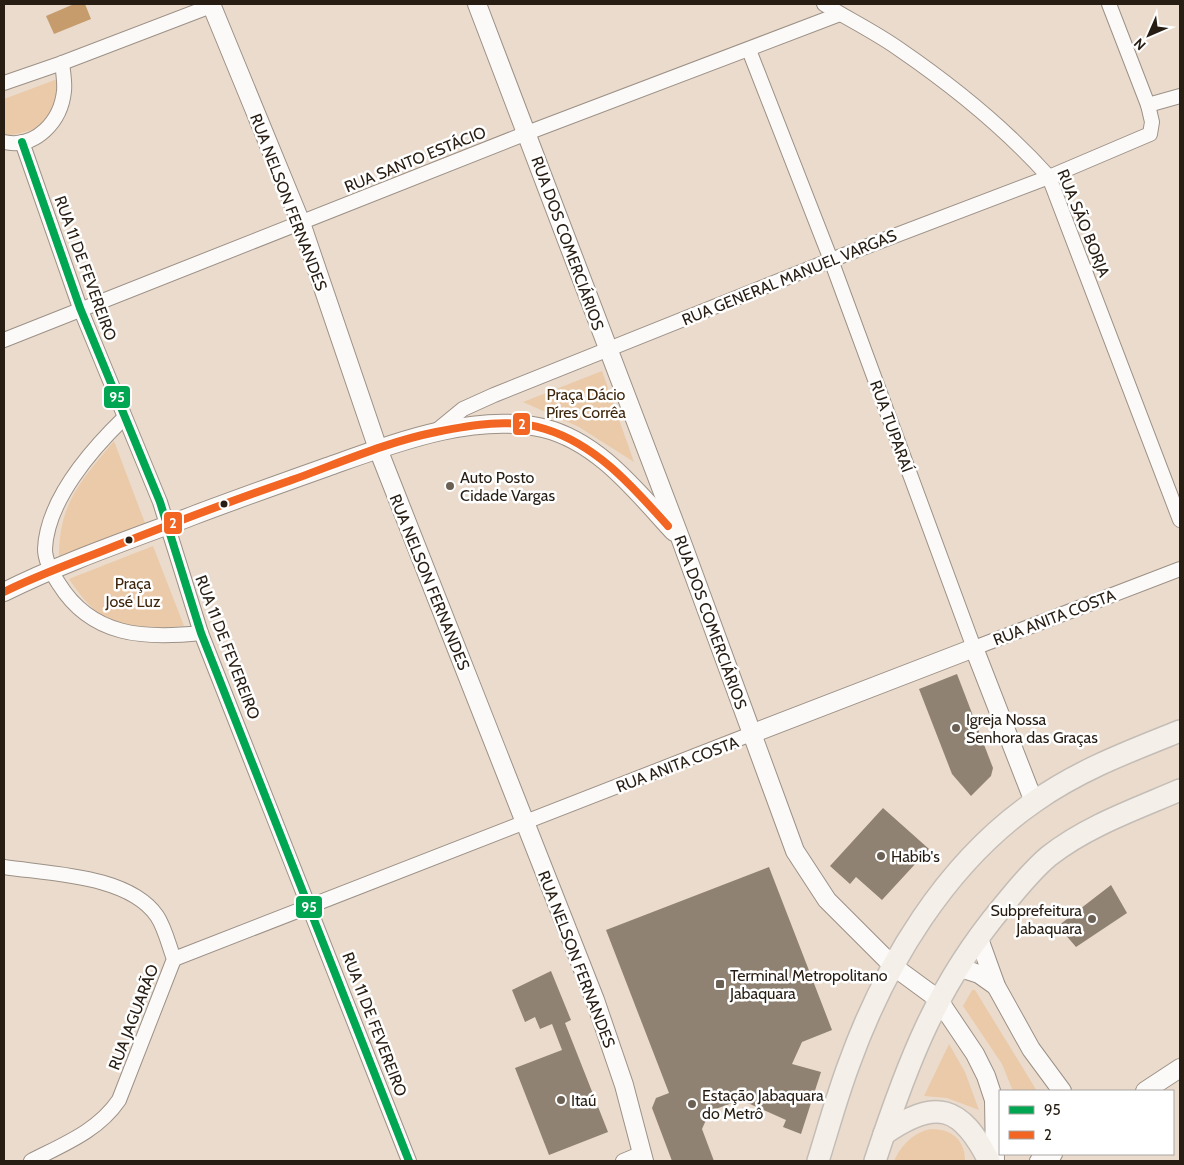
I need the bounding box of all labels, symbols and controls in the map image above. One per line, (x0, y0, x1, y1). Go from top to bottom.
north arrow (1124, 10, 1174, 60)
text: N (1130, 34, 1150, 54)
street label: RUA NELSON FERNANDES (246, 111, 331, 293)
street label: RUA SANTO ESTÁCIO (342, 122, 489, 197)
street label: RUA DOS COMERCIÁRIOS (527, 154, 608, 333)
street label: RUA SÃO BORJA (1053, 166, 1114, 280)
street label: RUA 11 DE FEVEREIRO (50, 193, 121, 343)
street label: RUA GENERAL MANUEL VARGAS (679, 226, 899, 329)
street label: RUA TUPARAÍ (866, 378, 917, 475)
line badge: 95 (103, 385, 131, 409)
park label: Praça Dácio Píres Corrêa (546, 385, 626, 422)
text: 95 (109, 388, 125, 406)
line badge: 2 (512, 412, 531, 436)
text: 2 (518, 415, 526, 433)
place label: Auto Posto Cidade Vargas (460, 468, 555, 505)
marker: Auto Posto Cidade Vargas (444, 480, 456, 492)
street label: RUA NELSON FERNANDES (385, 491, 474, 673)
unlabelled marker (219, 499, 229, 509)
line badge: 2 (163, 511, 183, 535)
text: 2 (169, 514, 177, 532)
street label: RUA DOS COMERCIÁRIOS (670, 533, 751, 712)
unlabelled marker (124, 535, 134, 545)
street label: RUA 11 DE FEVEREIRO (191, 572, 264, 722)
park label: Praça José Luz (105, 574, 161, 611)
street label: RUA ANITA COSTA (990, 585, 1118, 650)
place label: Igreja Nossa Senhora das Graças (966, 710, 1098, 747)
marker: Igreja Nossa Senhora das Graças (950, 722, 962, 734)
street label: RUA ANITA COSTA (613, 732, 741, 797)
place label: Habib's (891, 847, 940, 866)
marker: Habib's (875, 850, 887, 862)
street label: RUA NELSON FERNANDES (534, 868, 619, 1050)
line badge: 95 (295, 895, 323, 919)
text: 95 (301, 898, 317, 916)
place label: Subprefeitura Jabaquara (990, 901, 1082, 938)
marker: Subprefeitura Jabaquara (1086, 913, 1098, 925)
street label: RUA 11 DE FEVEREIRO (338, 949, 411, 1099)
street label: RUA JAGUARÃO (105, 962, 162, 1073)
place label: Terminal Metropolitano Jabaquara (729, 966, 888, 1003)
marker: Terminal Metropolitano Jabaquara (714, 978, 726, 990)
place label: Estação Jabaquara do Metrô (702, 1086, 824, 1123)
legend (999, 1090, 1174, 1155)
place label: Itaú (571, 1091, 596, 1110)
marker: Itaú (555, 1094, 567, 1106)
marker: Estação Jabaquara do Metrô (686, 1098, 698, 1110)
text: 95 (1044, 1101, 1061, 1119)
text: 2 (1044, 1126, 1052, 1144)

